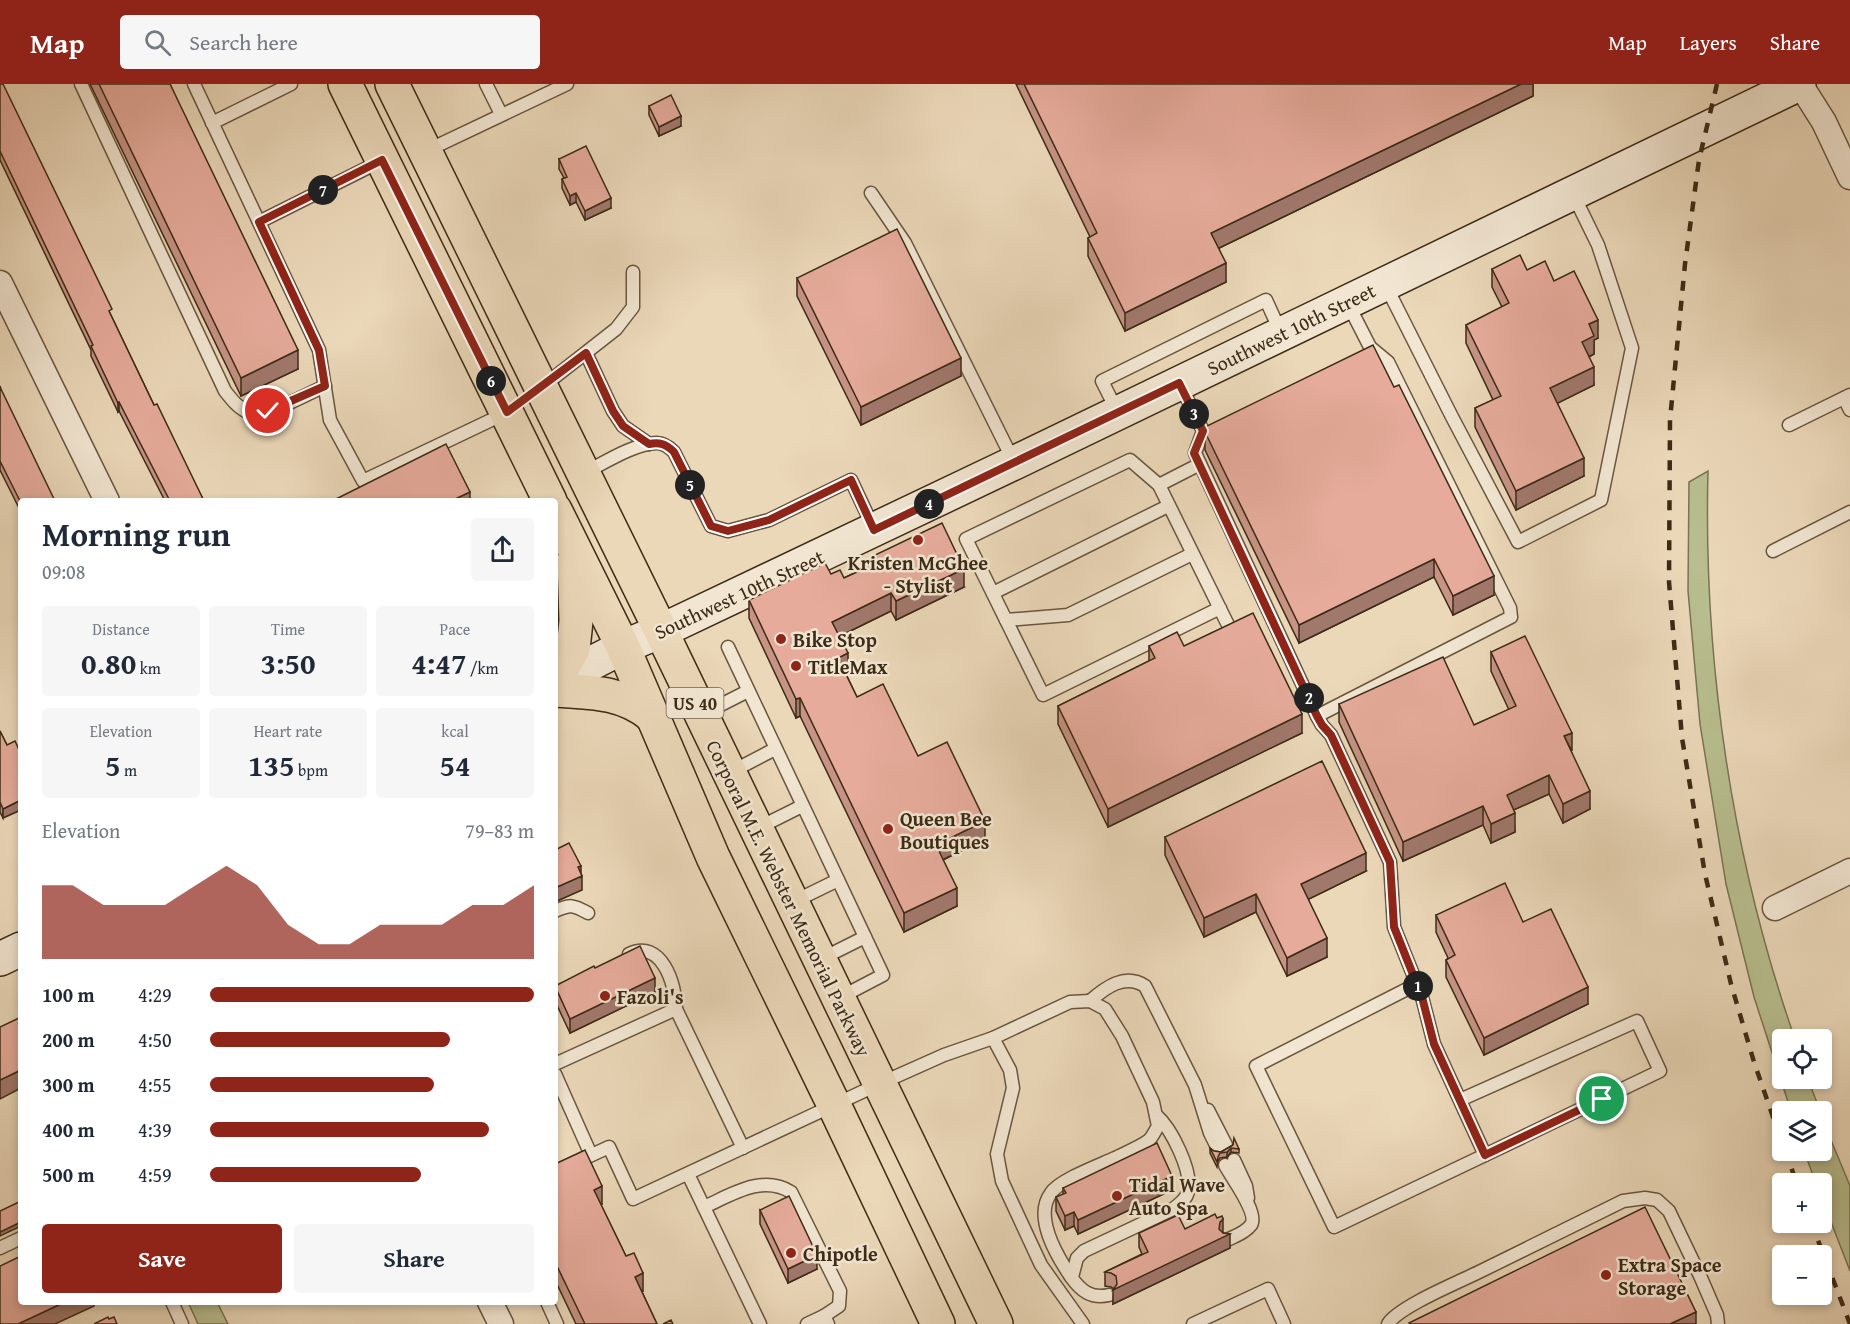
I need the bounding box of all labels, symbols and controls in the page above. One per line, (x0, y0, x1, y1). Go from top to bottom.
search box (120, 15, 540, 69)
text: Map (30, 22, 84, 63)
icon: search (141, 26, 174, 59)
text: Search here (189, 26, 298, 58)
text: Map (1608, 27, 1647, 58)
text: Layers (1680, 27, 1737, 58)
text: Share (1770, 27, 1820, 58)
pin: 7 (308, 175, 338, 205)
text: 7 (319, 178, 327, 202)
street label: Southwest 10th Street (1202, 276, 1380, 382)
pin: 6 (476, 366, 506, 396)
text: 6 (487, 369, 495, 393)
pin (242, 385, 293, 436)
icon: check (251, 394, 284, 427)
pin: 3 (1179, 399, 1209, 429)
text: 3 (1190, 402, 1198, 426)
pin: 5 (675, 470, 705, 500)
text: 5 (686, 473, 694, 497)
pin: 4 (914, 489, 944, 519)
text: 4 (925, 492, 933, 516)
text: Morning run (42, 510, 231, 558)
button: share (471, 518, 534, 581)
marker: Kristen McGhee - Stylist (911, 533, 925, 547)
street label: Southwest 10th Street (649, 542, 829, 646)
place label: Kristen McGhee - Stylist (848, 548, 988, 600)
text: 09:08 (42, 557, 85, 586)
text: Distance (92, 617, 150, 641)
text: Time (271, 617, 305, 641)
text: Pace (440, 617, 470, 641)
place label: Bike Stop (793, 625, 877, 654)
marker: Bike Stop (774, 632, 788, 646)
text: 0.80 (81, 641, 136, 685)
text: 3:50 (260, 641, 316, 685)
text: 4:47 (411, 641, 466, 685)
place label: TitleMax (808, 652, 888, 681)
text: km (136, 656, 161, 680)
text: /km (466, 656, 499, 680)
marker: TitleMax (789, 659, 803, 673)
pin: 2 (1294, 683, 1324, 713)
text: 2 (1305, 686, 1313, 710)
road number: US 40 (666, 688, 724, 718)
text: Elevation (90, 719, 152, 743)
text: Heart rate (254, 719, 322, 743)
text: kcal (441, 719, 469, 743)
street label: Corporal M.E. Webster Memorial Parkway (699, 735, 879, 1061)
text: 5 (105, 743, 120, 787)
text: 135 (248, 743, 295, 787)
text: 54 (439, 743, 471, 787)
text: m (120, 758, 137, 782)
text: bpm (295, 758, 328, 782)
place label: Queen Bee Boutiques (900, 804, 992, 856)
text: Elevation (42, 816, 120, 845)
text: 79–83 m (465, 816, 534, 845)
marker: Queen Bee Boutiques (881, 822, 895, 836)
pin: 1 (1403, 971, 1433, 1001)
text: 1 (1414, 974, 1422, 998)
text: 100 m (42, 980, 95, 1009)
text: 4:29 (138, 980, 172, 1009)
place label: Fazoli's (617, 982, 684, 1011)
marker: Fazoli's (598, 989, 612, 1003)
text: 200 m (42, 1025, 95, 1054)
text: 4:50 (138, 1025, 172, 1054)
map controls (1772, 1029, 1832, 1305)
button: locate (1772, 1029, 1832, 1089)
text: 300 m (42, 1070, 95, 1099)
text: 4:55 (138, 1070, 172, 1099)
pin (1576, 1073, 1627, 1124)
icon: arrive (1585, 1082, 1618, 1115)
button: layers (1772, 1101, 1832, 1161)
text: 400 m (42, 1115, 95, 1144)
text: 4:39 (138, 1115, 172, 1144)
text: 500 m (42, 1160, 95, 1189)
text: 4:59 (138, 1160, 172, 1189)
place label: Tidal Wave Auto Spa (1129, 1170, 1225, 1222)
button: + (1772, 1173, 1832, 1233)
marker: Tidal Wave Auto Spa (1110, 1189, 1124, 1203)
button: Save (42, 1224, 282, 1293)
button: Share (294, 1224, 534, 1293)
place label: Chipotle (803, 1239, 878, 1268)
button: − (1772, 1245, 1832, 1305)
marker: Chipotle (784, 1246, 798, 1260)
place label: Extra Space Storage (1618, 1250, 1722, 1302)
marker: Extra Space Storage (1599, 1268, 1613, 1282)

